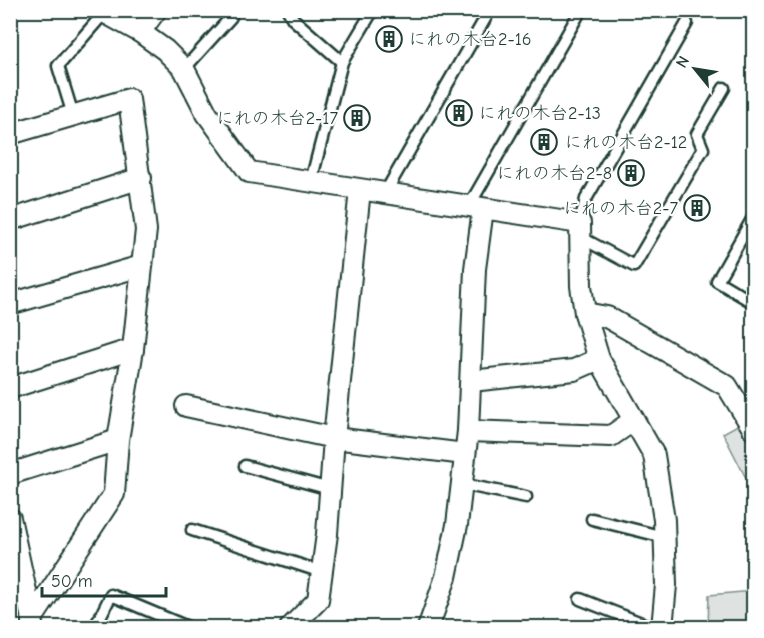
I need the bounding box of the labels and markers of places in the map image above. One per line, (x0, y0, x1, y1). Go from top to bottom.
building icon: にれの木台2-16 (374, 24, 404, 54)
place label: にれの木台2-16 (408, 29, 532, 50)
building icon: にれの木台2-13 (444, 98, 474, 128)
building icon: にれの木台2-17 (342, 103, 372, 133)
place label: にれの木台2-13 (478, 103, 601, 124)
place label: にれの木台2-17 (216, 108, 338, 129)
building icon: にれの木台2-12 (529, 127, 559, 157)
place label: にれの木台2-12 (564, 132, 687, 153)
building icon: にれの木台2-8 (616, 158, 646, 188)
place label: にれの木台2-8 (496, 163, 612, 184)
building icon: にれの木台2-7 (682, 193, 712, 223)
place label: にれの木台2-7 (563, 198, 678, 219)

